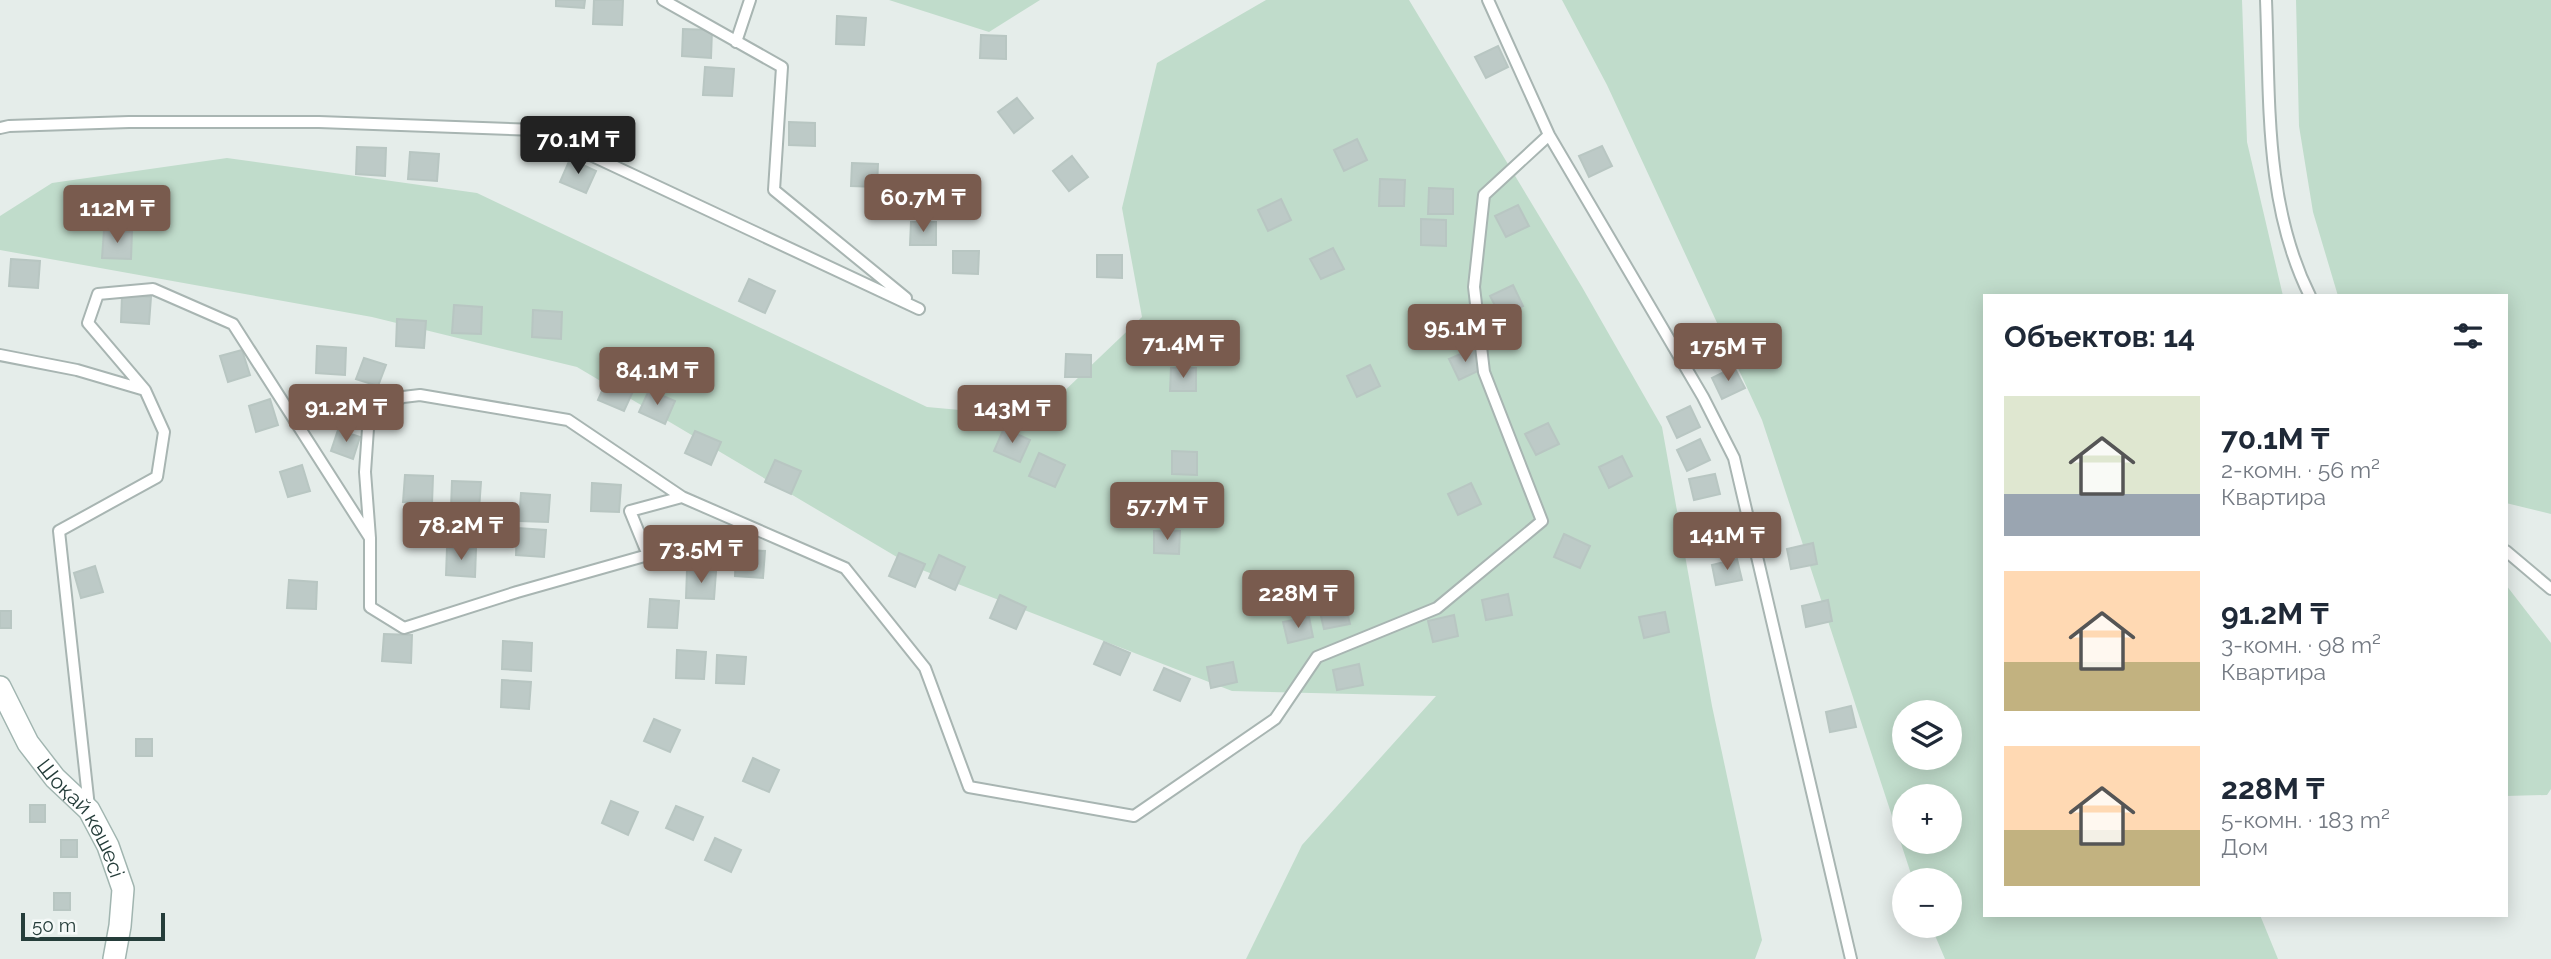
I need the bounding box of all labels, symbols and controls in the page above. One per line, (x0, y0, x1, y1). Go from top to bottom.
pin: 70.1M ₸ (513, 116, 643, 176)
text: 70.1M ₸ (536, 125, 620, 152)
pin: 60.7M ₸ (858, 174, 988, 234)
text: 60.7M ₸ (880, 183, 966, 210)
pin: 112M ₸ (60, 186, 174, 245)
text: 112M ₸ (79, 194, 155, 221)
pin: 95.1M ₸ (1400, 304, 1530, 364)
text: 95.1M ₸ (1424, 313, 1506, 340)
icon: filters (2449, 317, 2487, 355)
text: Объектов: 14 (2004, 319, 2195, 354)
pin: 71.4M ₸ (1118, 320, 1248, 380)
pin: 175M ₸ (1671, 324, 1785, 383)
text: 71.4M ₸ (1142, 329, 1224, 356)
text: 175M ₸ (1690, 332, 1766, 359)
pin: 84.1M ₸ (592, 348, 722, 407)
text: 84.1M ₸ (615, 356, 699, 383)
pin: 91.2M ₸ (281, 384, 411, 444)
pin: 143M ₸ (955, 386, 1069, 445)
text: 91.2M ₸ (305, 393, 387, 420)
text: 143M ₸ (974, 394, 1050, 421)
text: 70.1M ₸ (2221, 421, 2330, 456)
icon: home (2060, 424, 2144, 508)
text: 2-комн. · 56 m² (2221, 456, 2380, 483)
pin: 57.7M ₸ (1102, 482, 1232, 542)
text: Квартира (2221, 483, 2326, 510)
text: 57.7M ₸ (1126, 491, 1208, 518)
pin: 78.2M ₸ (396, 503, 526, 562)
text: 78.2M ₸ (419, 511, 503, 538)
pin: 141M ₸ (1670, 512, 1784, 572)
text: 141M ₸ (1689, 521, 1765, 548)
pin: 73.5M ₸ (636, 526, 766, 585)
text: 73.5M ₸ (659, 534, 743, 561)
pin: 228M ₸ (1241, 570, 1355, 630)
text: 228M ₸ (1258, 579, 1338, 606)
text: 91.2M ₸ (2221, 596, 2329, 631)
icon: home (2060, 599, 2144, 683)
text: 3-комн. · 98 m² (2221, 631, 2381, 658)
text: Квартира (2221, 658, 2326, 685)
map controls (1892, 700, 1962, 938)
button: layers (1892, 700, 1962, 770)
street label: Шоқай көшесі (32, 753, 130, 881)
text: 228M ₸ (2221, 771, 2325, 806)
icon: home (2060, 774, 2144, 858)
button: + (1892, 784, 1962, 854)
text: 5-комн. · 183 m² (2221, 806, 2390, 833)
text: Дом (2221, 833, 2268, 860)
button: − (1892, 868, 1962, 938)
scale bar (21, 910, 164, 942)
text: 50 m (32, 914, 76, 936)

